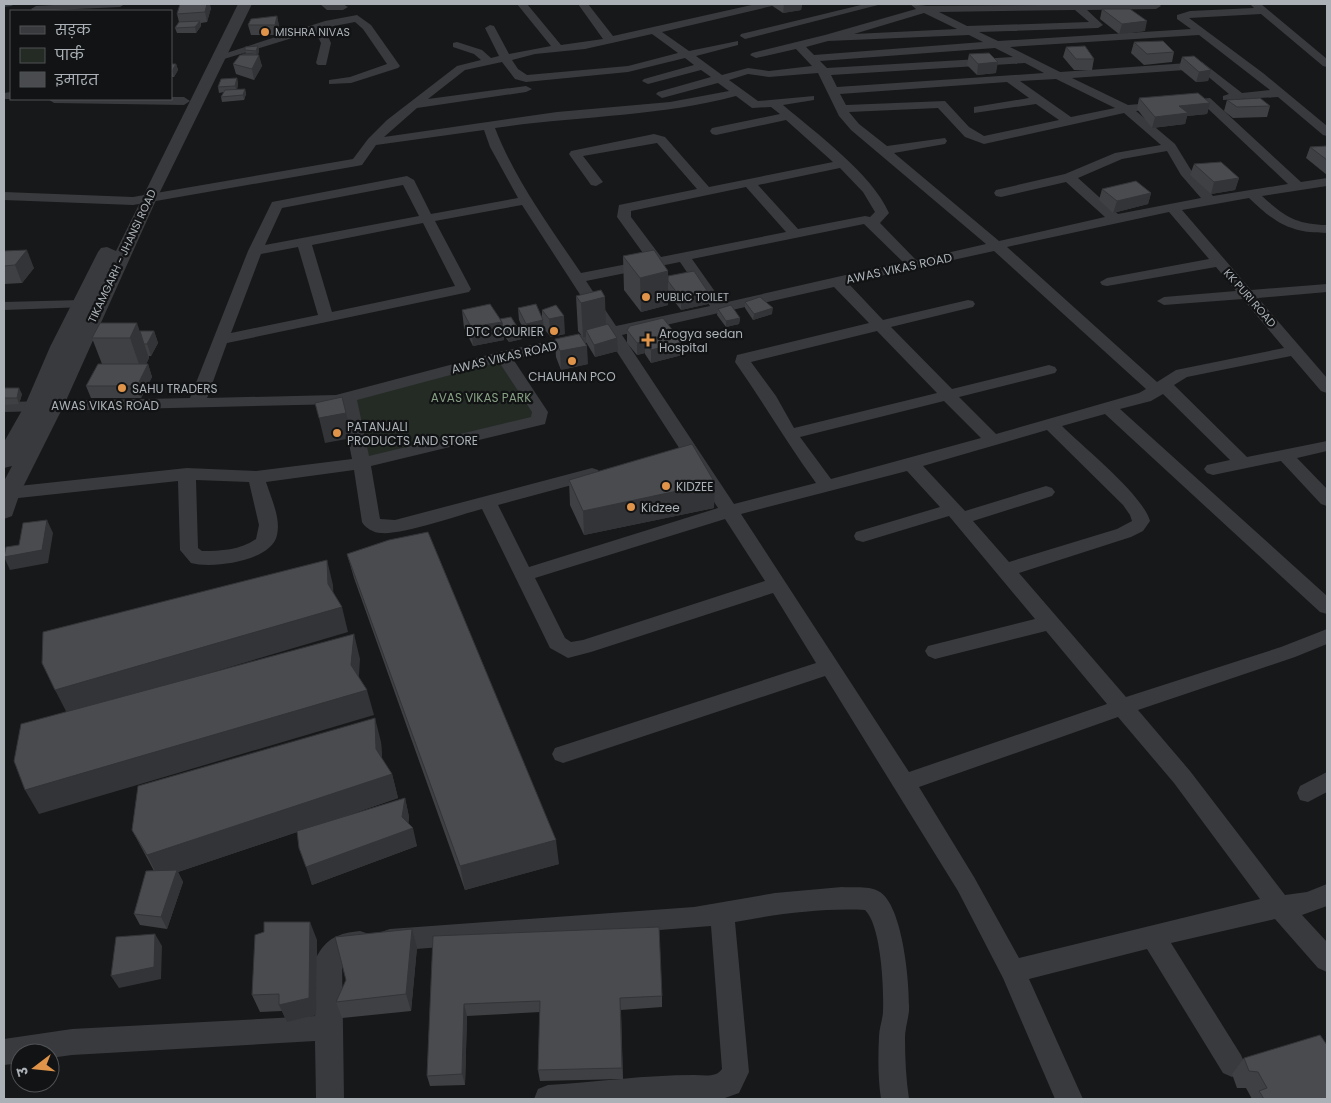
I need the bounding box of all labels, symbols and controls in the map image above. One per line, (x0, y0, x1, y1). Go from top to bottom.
legend (10, 10, 172, 100)
text: सड़क (54, 19, 92, 40)
place label: MISHRA NIVAS (275, 24, 350, 40)
marker: MISHRA NIVAS (259, 26, 271, 38)
text: पार्क (54, 44, 85, 65)
text: इमारत (54, 69, 99, 90)
street label: TIKAMGARH - JHANSI ROAD (84, 186, 160, 325)
street label: AWAS VIKAS ROAD (844, 248, 954, 288)
street label: KK PURI ROAD (1220, 265, 1280, 331)
place label: PUBLIC TOILET (656, 289, 729, 305)
marker: PUBLIC TOILET (640, 291, 652, 303)
place label: DTC COURIER (466, 323, 544, 340)
marker: DTC COURIER (548, 325, 560, 337)
place label: Arogya sedan Hospital (659, 325, 743, 356)
marker: Arogya sedan Hospital (641, 333, 655, 347)
street label: AWAS VIKAS ROAD (449, 337, 559, 377)
marker: CHAUHAN PCO (566, 355, 578, 367)
place label: CHAUHAN PCO (528, 368, 616, 385)
place label: SAHU TRADERS (132, 380, 218, 397)
marker: SAHU TRADERS (116, 382, 128, 394)
park label: AVAS VIKAS PARK (431, 389, 531, 406)
street label: AWAS VIKAS ROAD (51, 397, 159, 414)
place label: PATANJALI PRODUCTS AND STORE (347, 418, 478, 449)
marker: PATANJALI PRODUCTS AND STORE (331, 427, 343, 439)
place label: KIDZEE (676, 478, 713, 495)
marker: KIDZEE (660, 480, 672, 492)
place label: Kidzee (641, 499, 680, 516)
marker: Kidzee (625, 501, 637, 513)
north arrow (10, 1043, 60, 1093)
text: उ (12, 1064, 33, 1079)

